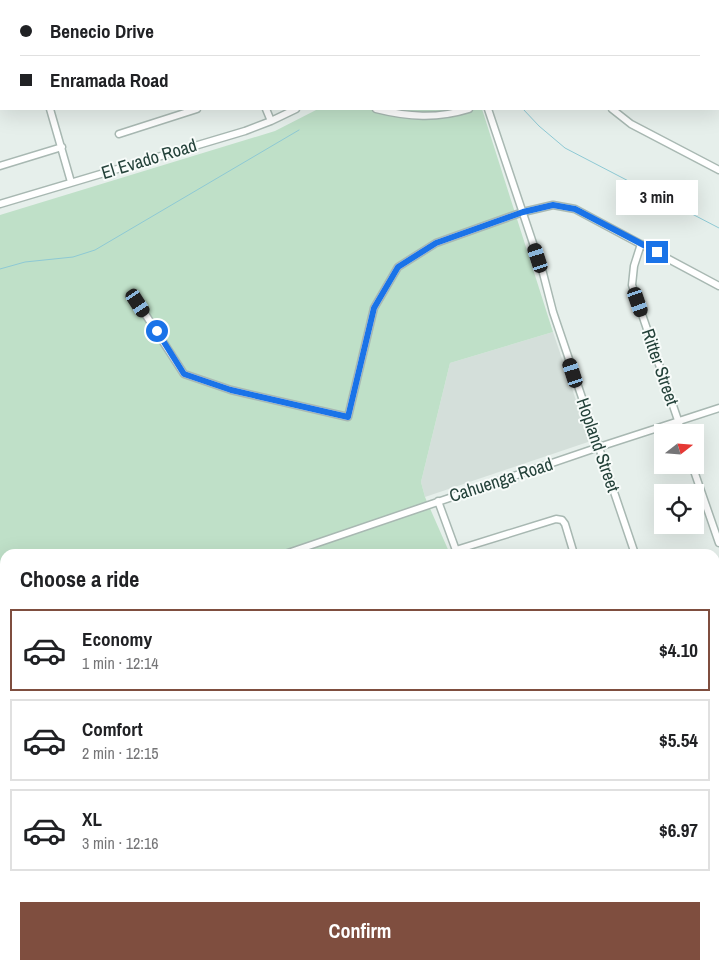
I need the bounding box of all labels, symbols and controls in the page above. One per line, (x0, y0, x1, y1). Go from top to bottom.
text: Benecio Drive (50, 18, 154, 44)
text: Enramada Road (50, 67, 169, 93)
street label: El Evado Road (98, 132, 200, 185)
callout: 3 min (616, 180, 698, 214)
text: 3 min (640, 186, 674, 208)
car (526, 241, 549, 275)
route end (646, 241, 668, 263)
car (626, 285, 649, 319)
car (123, 286, 152, 320)
route start (146, 320, 168, 342)
street label: Ritter Street (636, 325, 685, 409)
car (561, 356, 584, 390)
street label: Hopland Street (571, 394, 626, 495)
north arrow (654, 424, 704, 474)
map controls (654, 424, 704, 534)
street label: Cahuenga Road (446, 451, 556, 508)
button: locate (654, 484, 704, 534)
text: Choose a ride (20, 564, 139, 594)
text: Economy (82, 626, 152, 652)
icon: car (22, 628, 67, 673)
text: $4.10 (659, 637, 698, 663)
text: 1 min · 12:14 (82, 652, 159, 674)
text: Comfort (82, 716, 143, 742)
icon: car (22, 718, 67, 763)
text: $5.54 (659, 727, 698, 753)
text: 2 min · 12:15 (82, 742, 159, 764)
text: XL (82, 806, 102, 832)
icon: car (22, 808, 67, 853)
text: $6.97 (659, 817, 698, 843)
text: 3 min · 12:16 (82, 832, 159, 854)
button: Confirm (20, 902, 700, 960)

